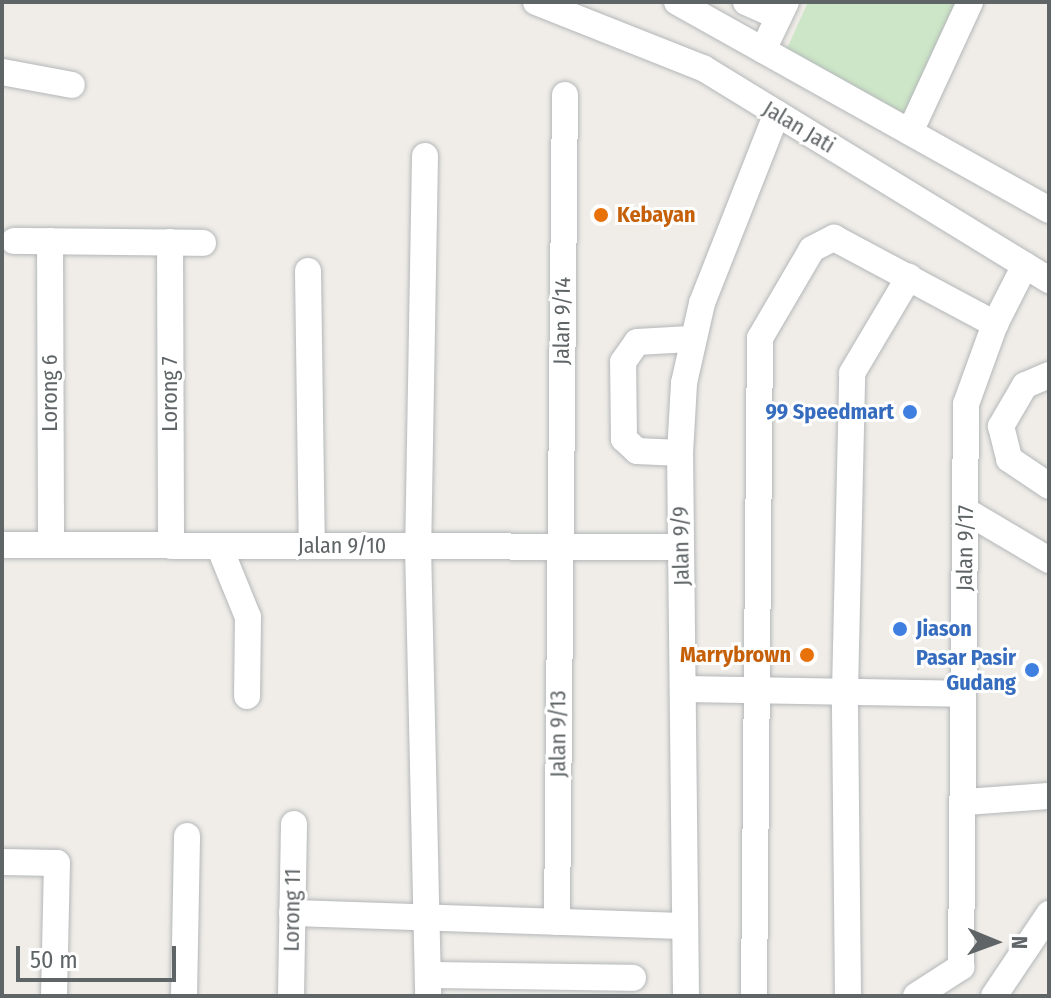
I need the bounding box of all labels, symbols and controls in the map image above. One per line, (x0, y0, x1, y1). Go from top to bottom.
street label: Jalan Jati (758, 95, 840, 159)
place label: Kebayan (617, 202, 695, 228)
marker: Kebayan (592, 206, 610, 224)
street label: Jalan 9/14 (548, 277, 576, 365)
street label: Lorong 6 (37, 354, 63, 432)
street label: Lorong 7 (157, 356, 183, 432)
place label: 99 Speedmart (765, 399, 894, 425)
marker: 99 Speedmart (901, 403, 919, 421)
street label: Jalan 9/17 (951, 505, 979, 591)
street label: Jalan 9/9 (667, 506, 695, 586)
street label: Jalan 9/10 (298, 533, 386, 559)
place label: Jiason (916, 616, 972, 642)
marker: Jiason (891, 620, 909, 638)
place label: Marrybrown (680, 642, 791, 668)
place label: Pasar Pasir Gudang (916, 644, 1016, 696)
marker: Marrybrown (798, 646, 816, 664)
marker: Pasar Pasir Gudang (1023, 661, 1041, 679)
street label: Jalan 9/13 (545, 690, 571, 778)
street label: Lorong 11 (278, 868, 306, 952)
north arrow (955, 902, 1035, 982)
scale bar (20, 930, 180, 980)
text: N (1006, 936, 1033, 949)
text: 50 m (30, 946, 78, 974)

